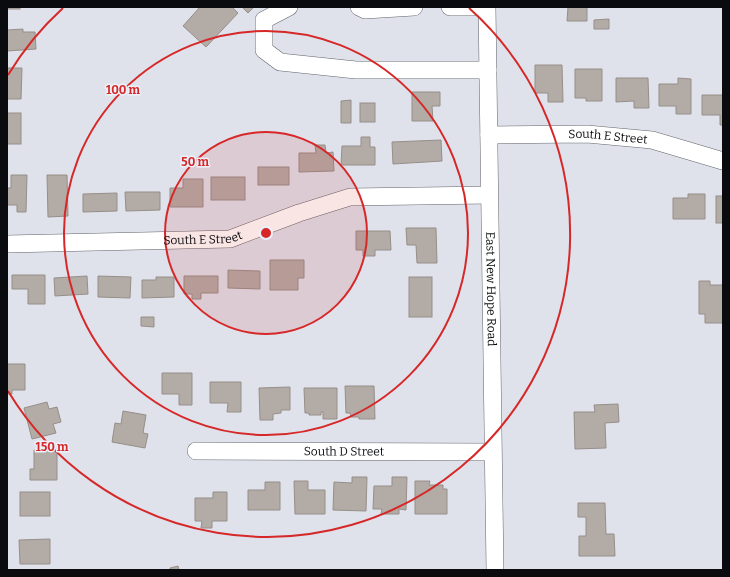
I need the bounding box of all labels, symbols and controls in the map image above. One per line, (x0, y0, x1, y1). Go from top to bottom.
text: 100 m (106, 83, 141, 97)
street label: South E Street (568, 127, 649, 147)
text: 50 m (181, 155, 209, 169)
centre of rings (259, 226, 273, 240)
street label: South E Street (163, 228, 245, 247)
street label: East New Hope Road (483, 232, 499, 346)
text: 150 m (36, 440, 69, 454)
street label: South D Street (304, 444, 385, 459)

